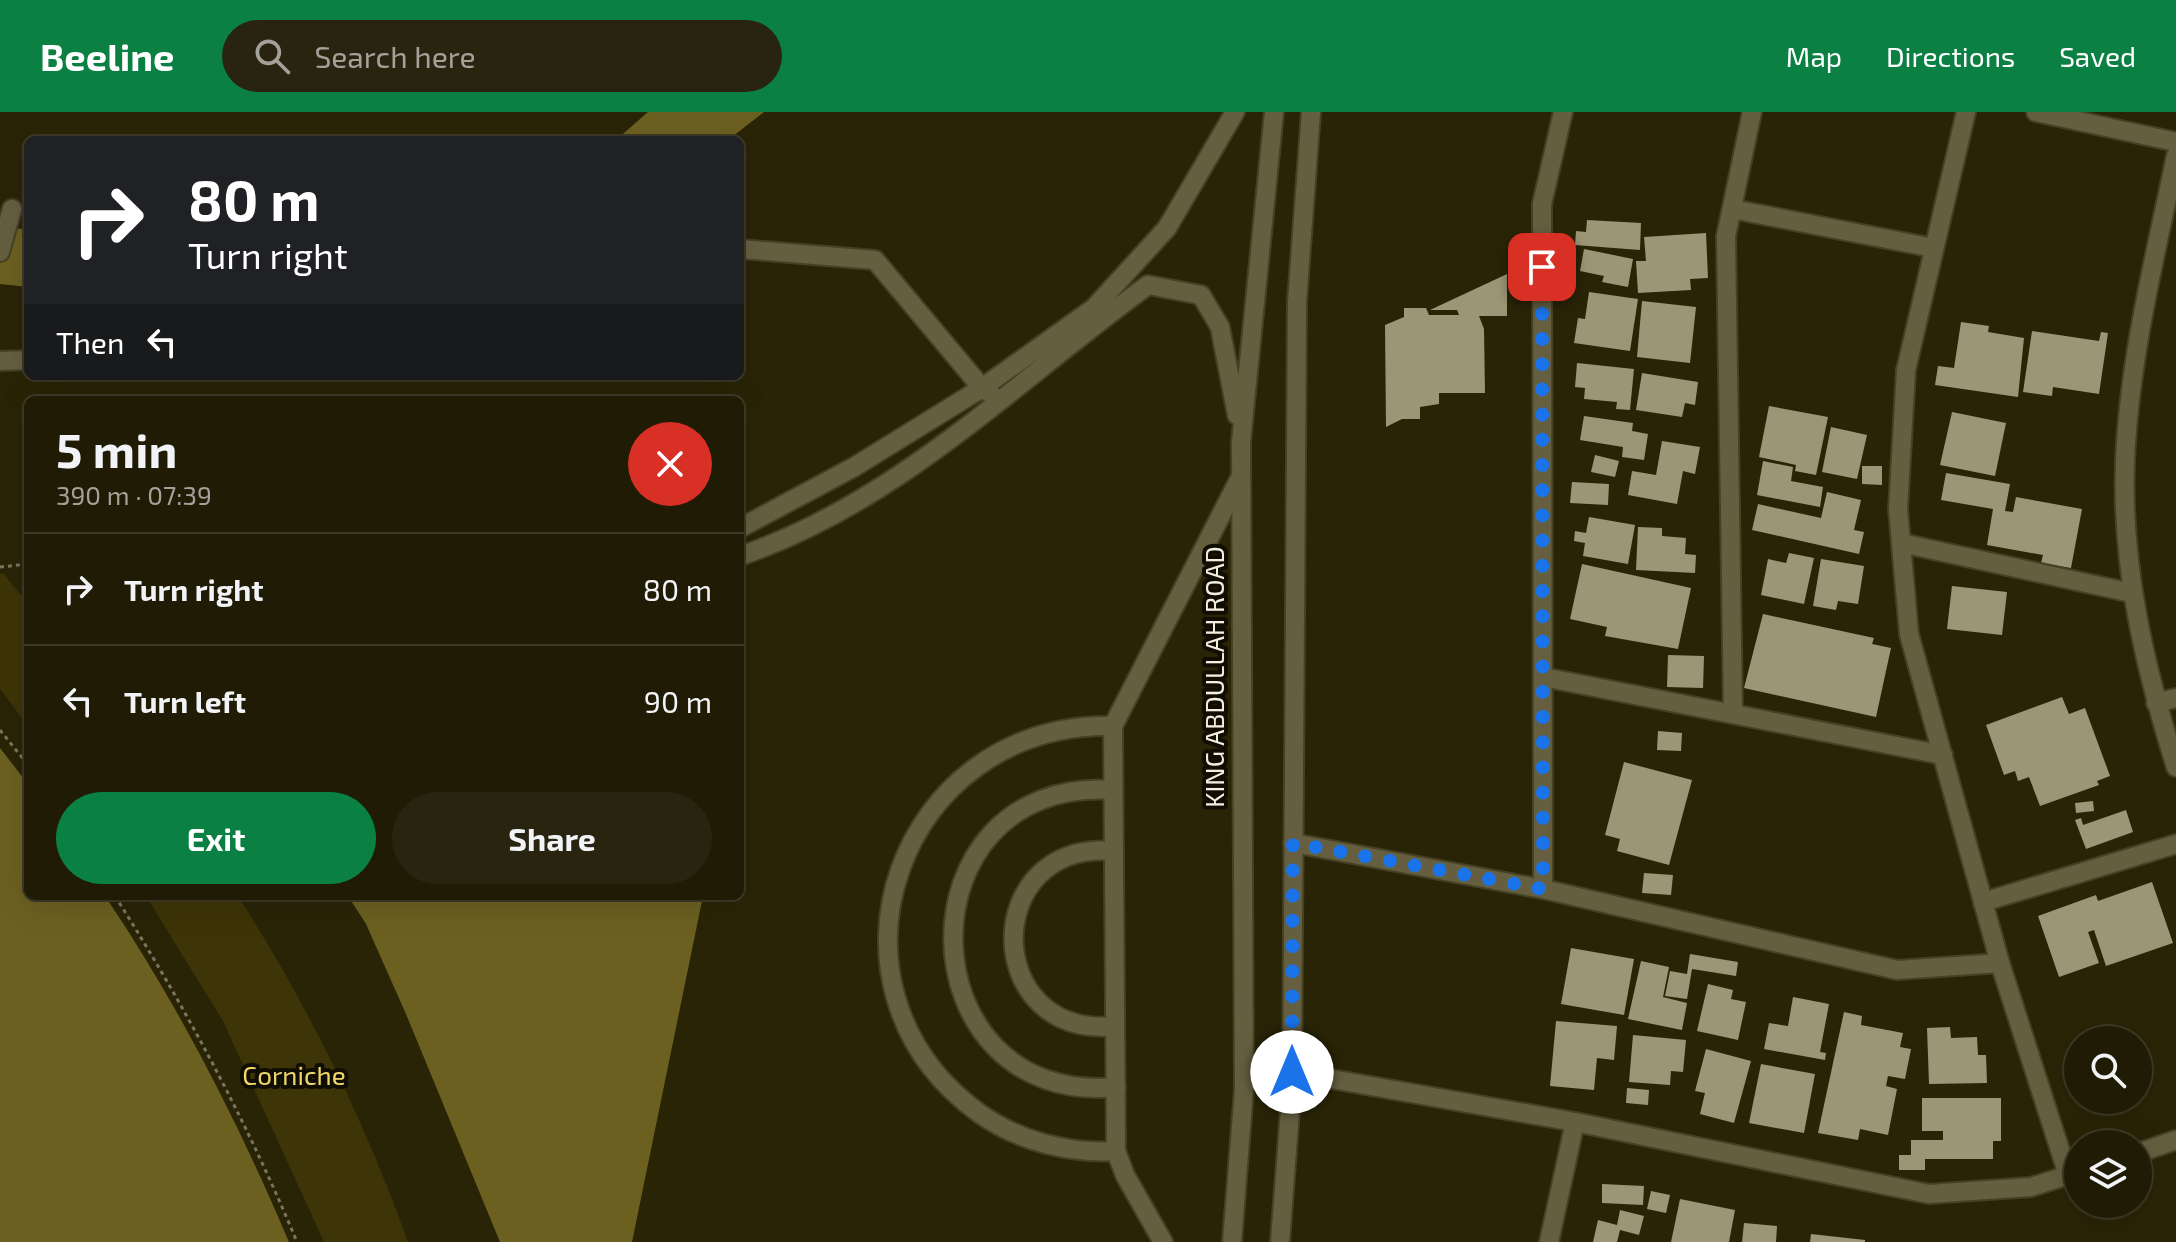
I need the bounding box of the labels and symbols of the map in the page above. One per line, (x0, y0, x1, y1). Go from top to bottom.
pin (1508, 233, 1576, 301)
street label: KING ABDULLAH ROAD (1198, 546, 1229, 808)
position arrow (1250, 1030, 1334, 1114)
park label: Corniche (242, 1059, 346, 1090)

